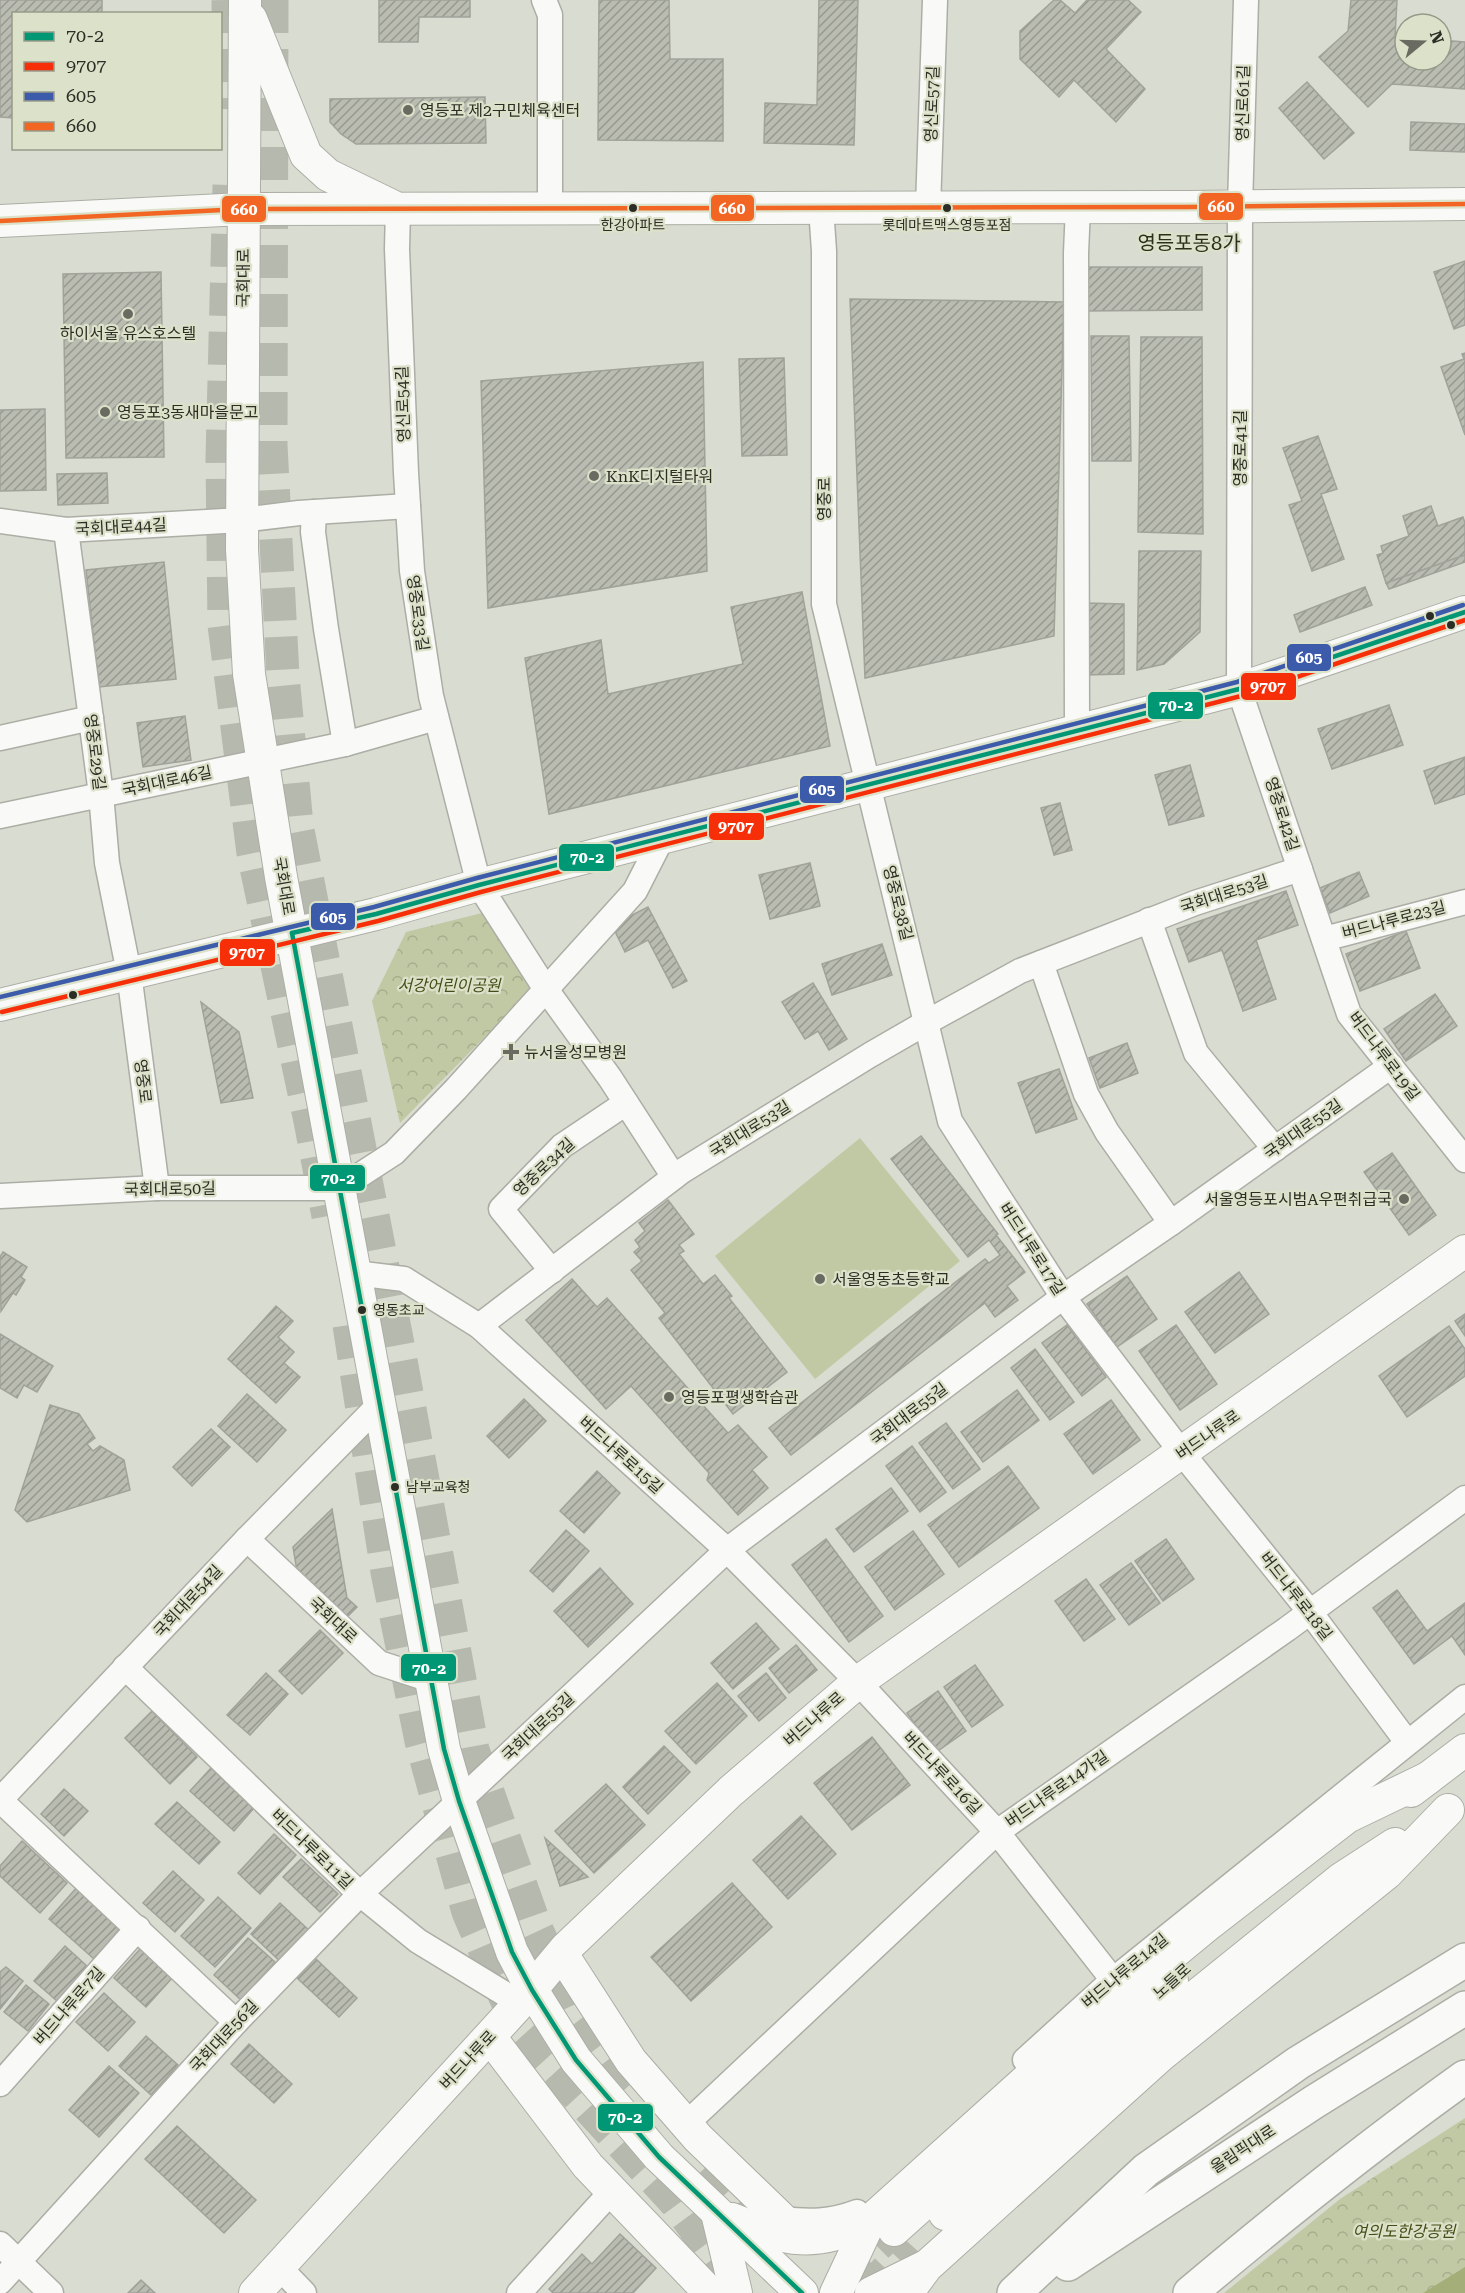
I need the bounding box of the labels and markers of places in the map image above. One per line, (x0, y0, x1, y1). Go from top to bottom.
place label: 영등포 제2구민체육센터 (420, 101, 580, 120)
marker: 영등포 제2구민체육센터 (401, 103, 415, 117)
marker: 한강아파트 (627, 202, 639, 214)
marker: 롯데마트맥스영등포점 (941, 202, 953, 214)
place label: 한강아파트 (601, 217, 665, 233)
place label: 롯데마트맥스영등포점 (883, 217, 1011, 233)
marker: 하이서울 유스호스텔 (121, 307, 135, 321)
place label: 하이서울 유스호스텔 (60, 324, 196, 343)
place label: 영등포3동새마을문고 (117, 403, 258, 422)
marker: 영등포3동새마을문고 (98, 405, 112, 419)
place label: KnK디지털타워 (606, 467, 713, 486)
marker: KnK디지털타워 (587, 469, 601, 483)
unlabelled marker (1424, 610, 1436, 622)
unlabelled marker (1445, 619, 1457, 631)
unlabelled marker (67, 989, 79, 1001)
marker: 뉴서울성모병원 (502, 1043, 520, 1061)
place label: 뉴서울성모병원 (524, 1043, 627, 1062)
place label: 서울영등포시범A우편취급국 (1204, 1190, 1392, 1209)
marker: 서울영등포시범A우편취급국 (1397, 1192, 1411, 1206)
place label: 서울영동초등학교 (832, 1270, 950, 1289)
marker: 서울영동초등학교 (813, 1272, 827, 1286)
place label: 영동초교 (373, 1302, 425, 1318)
marker: 영동초교 (356, 1304, 368, 1316)
place label: 영등포평생학습관 (681, 1388, 799, 1407)
marker: 영등포평생학습관 (662, 1390, 676, 1404)
place label: 남부교육청 (406, 1479, 470, 1495)
marker: 남부교육청 (389, 1481, 401, 1493)

